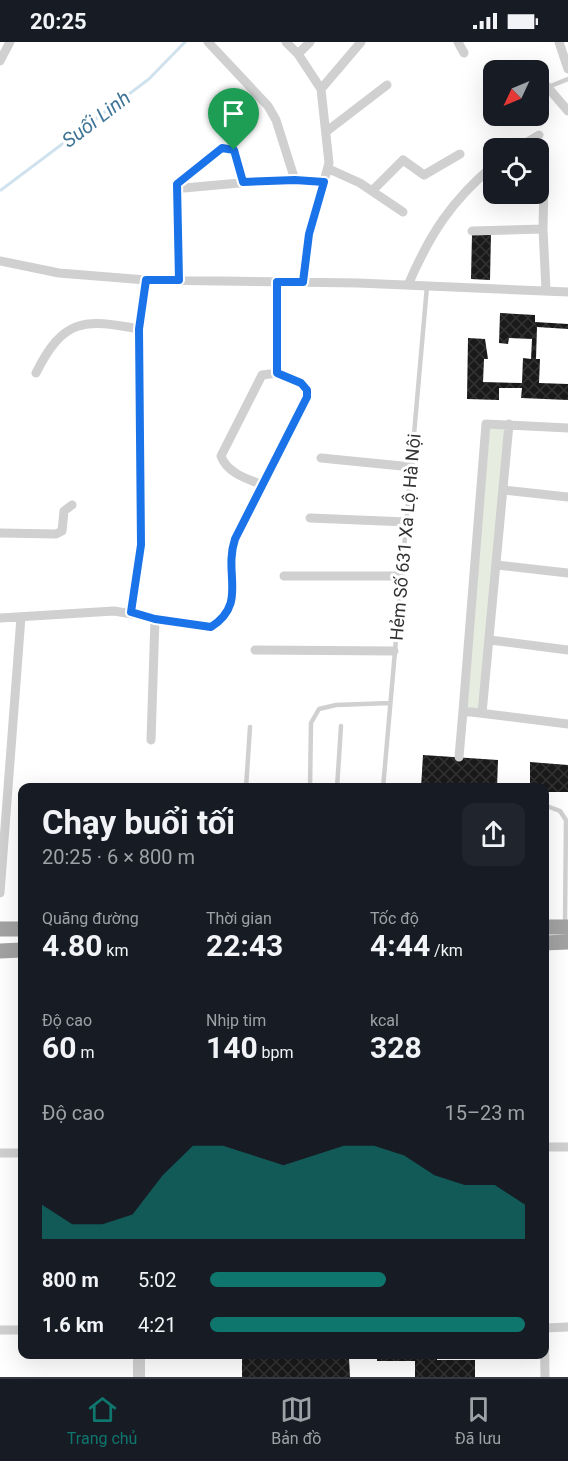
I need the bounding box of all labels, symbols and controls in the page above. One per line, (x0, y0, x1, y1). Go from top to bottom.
text: 20:25 (30, 9, 87, 34)
north arrow (483, 60, 549, 126)
map controls (483, 60, 549, 204)
water label: Suối Linh (57, 85, 135, 153)
pin (208, 88, 259, 150)
icon: arrive (217, 97, 250, 130)
button: locate (483, 138, 549, 204)
street label: Hẻm Số 631 Xa Lộ Hà Nội (386, 433, 424, 641)
text: Chạy buổi tối (42, 803, 235, 842)
button: share (462, 803, 525, 866)
text: 20:25 · 6 × 800 m (42, 845, 195, 869)
text: Quãng đường (42, 909, 139, 928)
text: Thời gian (206, 909, 272, 928)
text: Tốc độ (370, 909, 419, 928)
text: 4.80 (42, 928, 102, 963)
text: 22:43 (206, 928, 283, 963)
text: 4:44 (370, 928, 430, 963)
text: km (102, 941, 128, 960)
text: /km (430, 941, 463, 960)
text: Độ cao (42, 1011, 92, 1030)
text: Nhịp tim (206, 1011, 266, 1030)
text: kcal (370, 1011, 399, 1030)
text: 60 (42, 1030, 76, 1065)
text: 140 (206, 1030, 258, 1065)
text: 328 (370, 1030, 422, 1065)
text: m (76, 1043, 94, 1062)
text: bpm (258, 1043, 294, 1062)
text: Độ cao (42, 1101, 105, 1125)
text: 15–23 m (444, 1101, 525, 1125)
text: 800 m (42, 1268, 99, 1292)
text: 5:02 (138, 1268, 177, 1292)
text: 1.6 km (42, 1313, 104, 1337)
text: 4:21 (138, 1313, 177, 1337)
tab: Trang chủ (67, 1393, 137, 1448)
tab: Bản đồ (271, 1393, 321, 1448)
tab: Đã lưu (455, 1393, 501, 1448)

